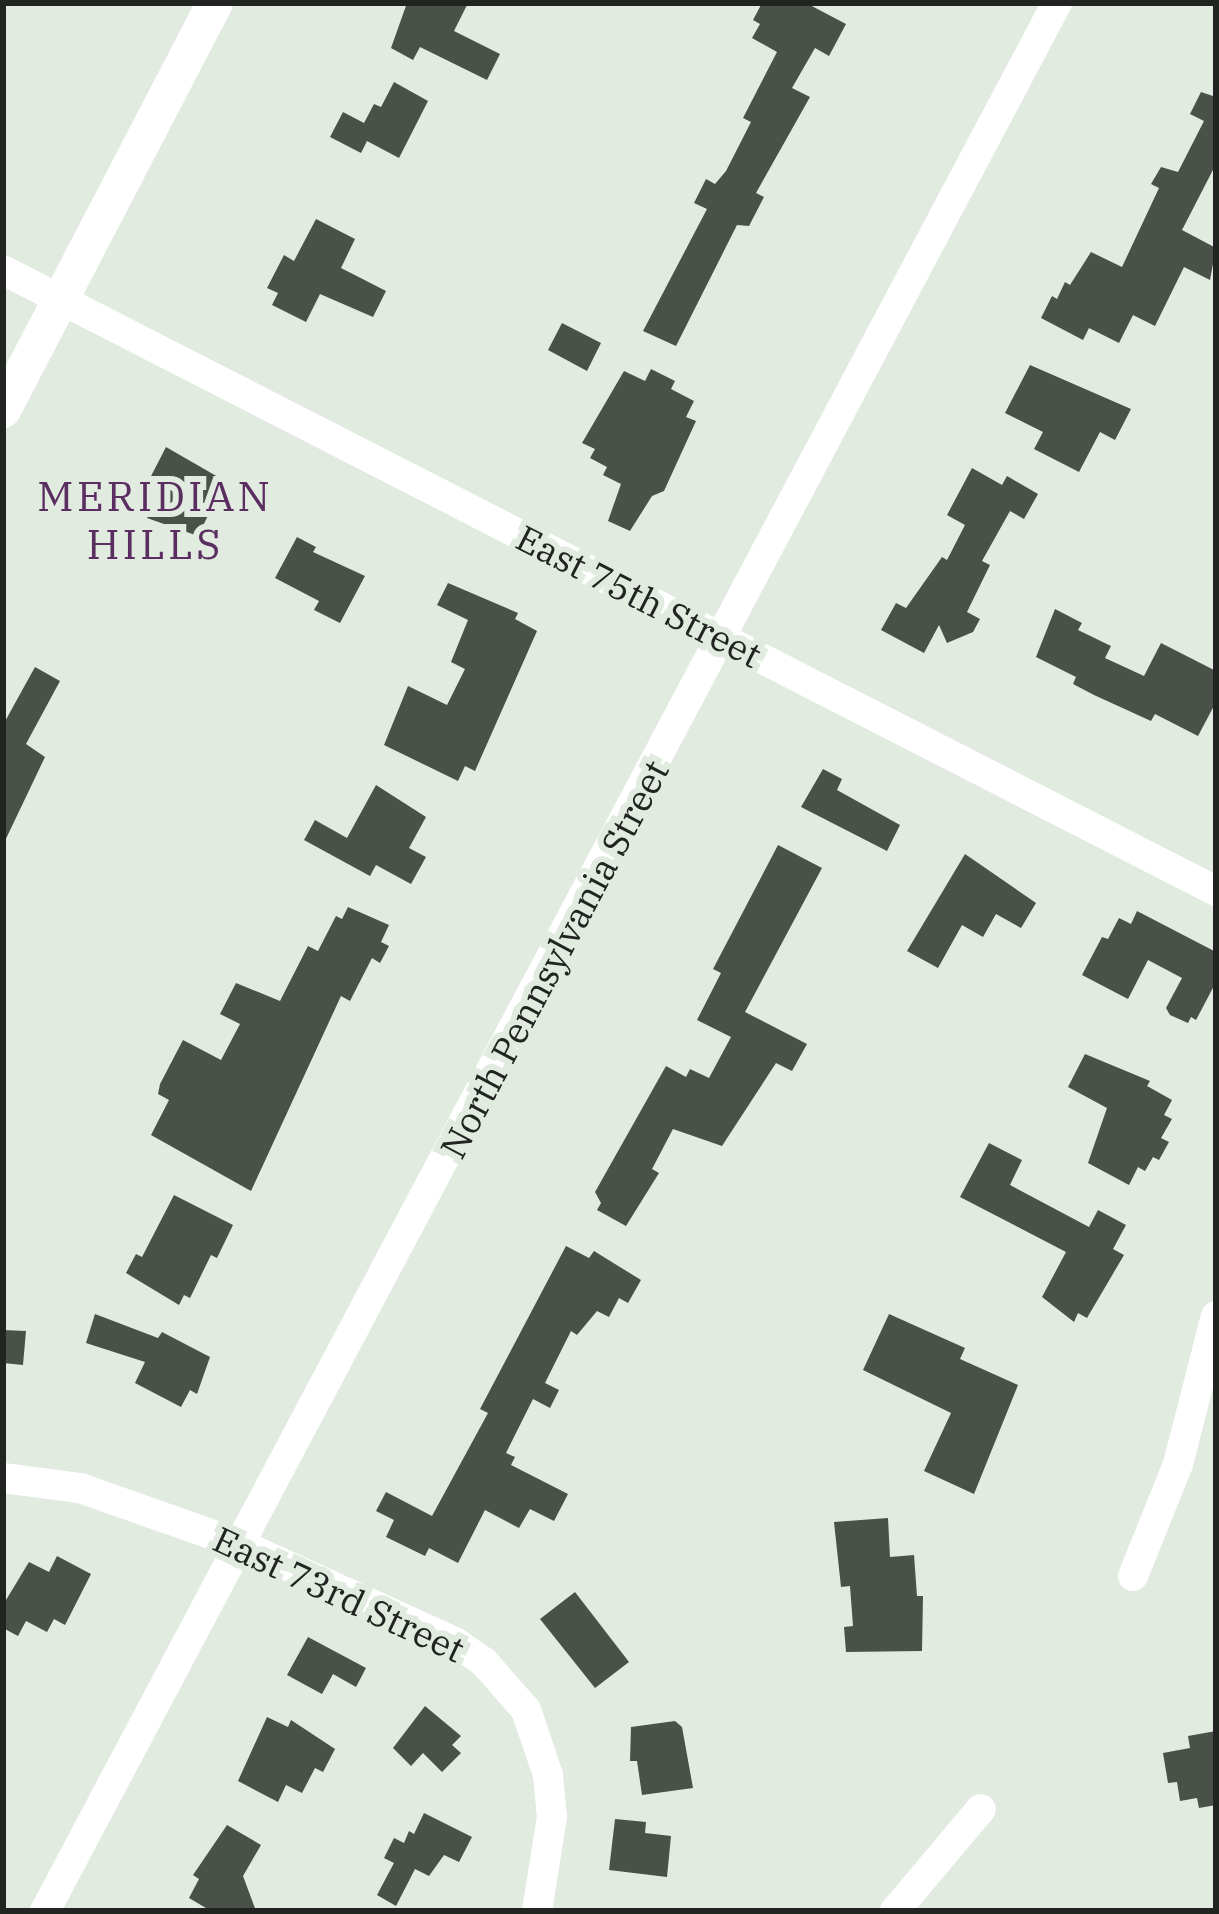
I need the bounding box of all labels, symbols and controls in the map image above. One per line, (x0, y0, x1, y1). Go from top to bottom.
district label: MERIDIAN HILLS (37, 471, 273, 570)
street label: East 75th Street (509, 516, 769, 676)
street label: North Pennsylvania Street (431, 753, 677, 1165)
street label: East 73rd Street (207, 1517, 471, 1671)

